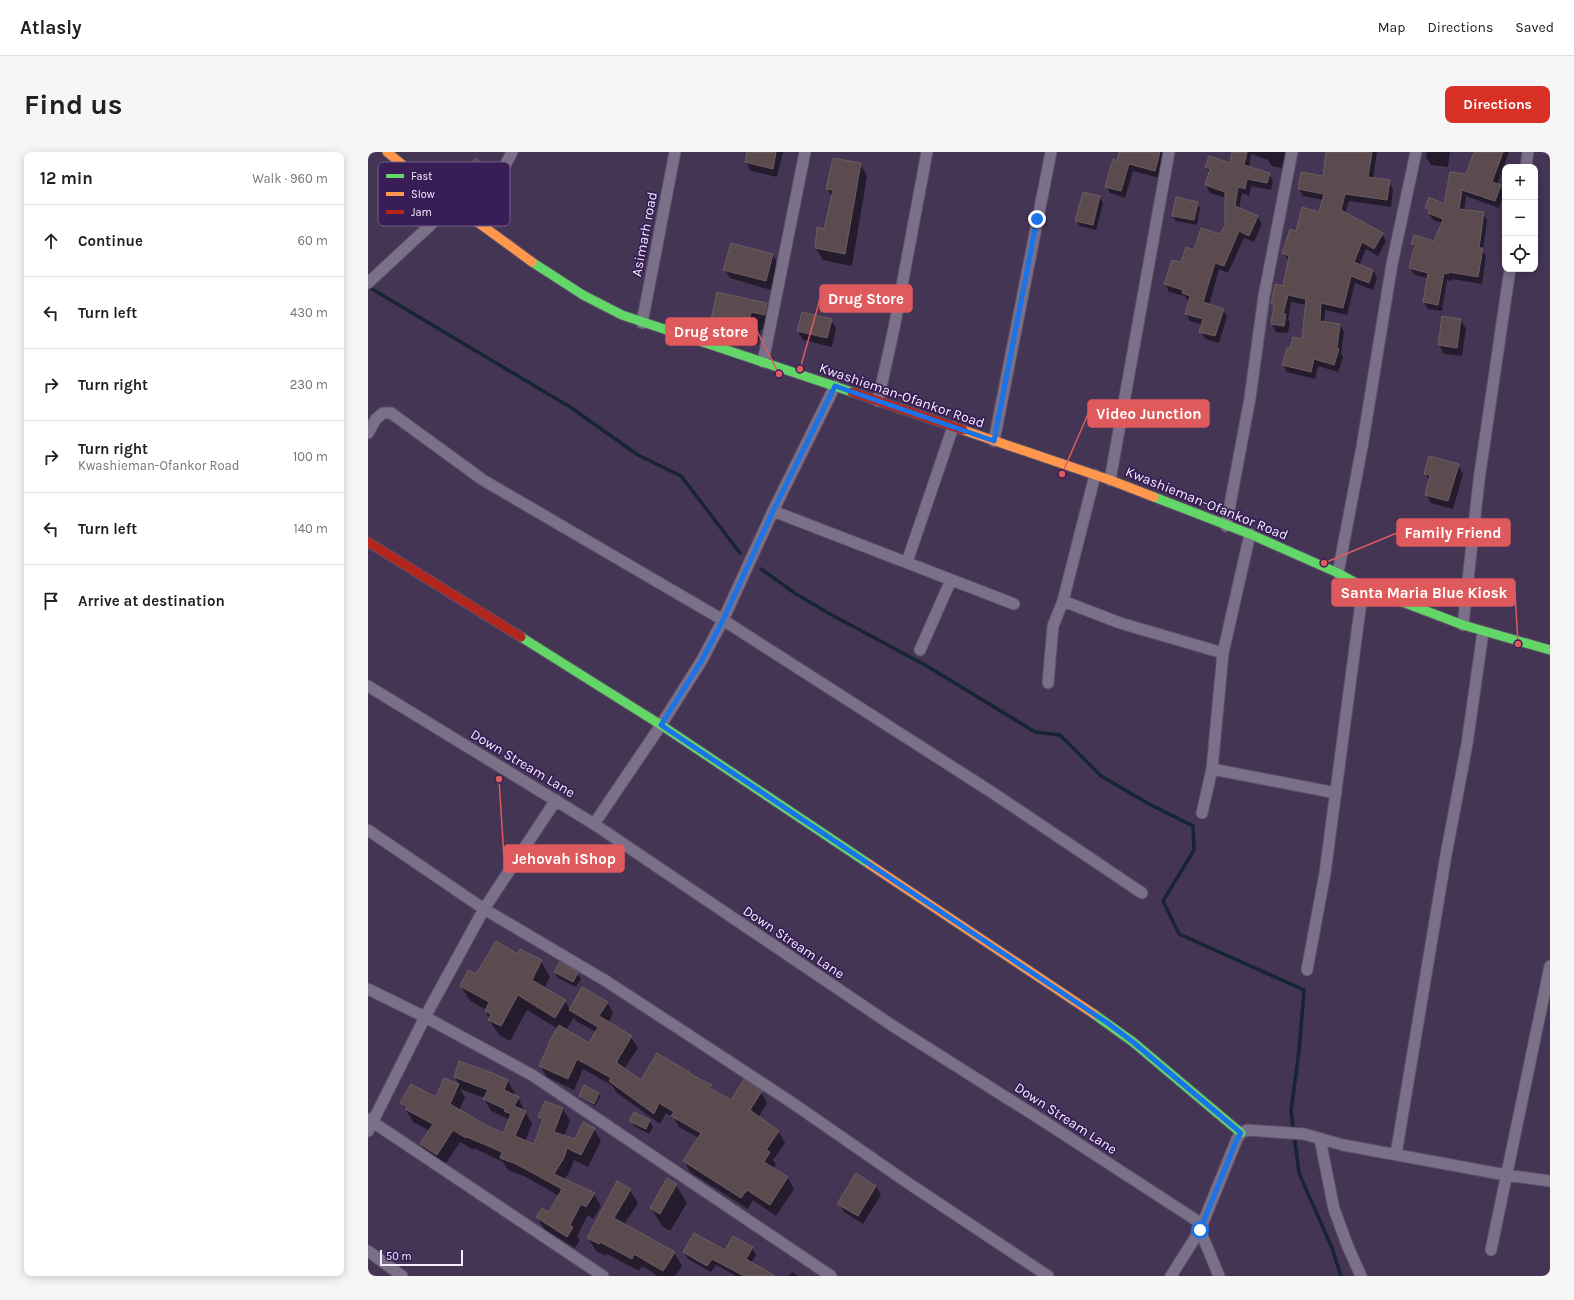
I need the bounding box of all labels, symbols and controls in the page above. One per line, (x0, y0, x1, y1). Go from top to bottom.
text: Atlasly (20, 17, 82, 39)
text: Map (1378, 19, 1406, 36)
text: Directions (1428, 19, 1493, 36)
text: Saved (1515, 19, 1554, 36)
button: Directions (1445, 86, 1550, 123)
text: Find us (24, 88, 123, 121)
legend (378, 162, 510, 226)
map controls (1502, 164, 1538, 272)
button: + (1502, 164, 1538, 200)
text: 12 min (40, 168, 93, 188)
text: Fast (411, 170, 432, 183)
text: Walk · 960 m (252, 171, 328, 186)
text: Slow (411, 188, 435, 201)
street label: Asimarh road (628, 190, 661, 278)
button: − (1502, 200, 1538, 236)
text: Jam (411, 206, 432, 219)
route end (1028, 210, 1046, 228)
icon: ahead (40, 230, 62, 252)
text: Continue (78, 232, 143, 250)
text: 60 m (298, 233, 328, 248)
button: locate (1502, 236, 1538, 272)
callout: Drug Store (820, 285, 912, 312)
text: Drug Store (828, 290, 904, 308)
icon: left (40, 302, 62, 324)
text: Turn left (78, 304, 137, 322)
text: 430 m (290, 305, 328, 320)
callout: Drug store (666, 318, 757, 345)
text: Drug store (674, 323, 748, 341)
street label: Kwashieman-Ofankor Road (817, 359, 987, 432)
icon: right (40, 374, 62, 396)
text: Turn right (78, 376, 148, 394)
text: 230 m (290, 377, 328, 392)
callout: Video Junction (1088, 400, 1209, 427)
text: Video Junction (1096, 405, 1202, 423)
text: Turn right (78, 440, 148, 458)
icon: right (40, 446, 62, 468)
text: 100 m (293, 449, 328, 464)
text: Kwashieman-Ofankor Road (78, 458, 239, 473)
street label: Kwashieman-Ofankor Road (1123, 463, 1291, 544)
icon: left (40, 518, 62, 540)
callout: Family Friend (1397, 519, 1510, 546)
text: Turn left (78, 520, 137, 538)
text: 140 m (293, 521, 328, 536)
text: Family Friend (1404, 524, 1502, 542)
callout: Santa Maria Blue Kiosk (1332, 579, 1515, 606)
text: Santa Maria Blue Kiosk (1341, 584, 1508, 602)
icon: arrive (40, 590, 62, 612)
text: Arrive at destination (78, 592, 225, 610)
street label: Down Stream Lane (467, 726, 578, 801)
callout: Jehovah iShop (504, 845, 624, 872)
text: Jehovah iShop (512, 850, 616, 868)
street label: Down Stream Lane (740, 902, 848, 983)
street label: Down Stream Lane (1011, 1079, 1120, 1158)
route start (1191, 1221, 1209, 1239)
scale bar (380, 1248, 463, 1267)
text: 50 m (386, 1250, 412, 1263)

